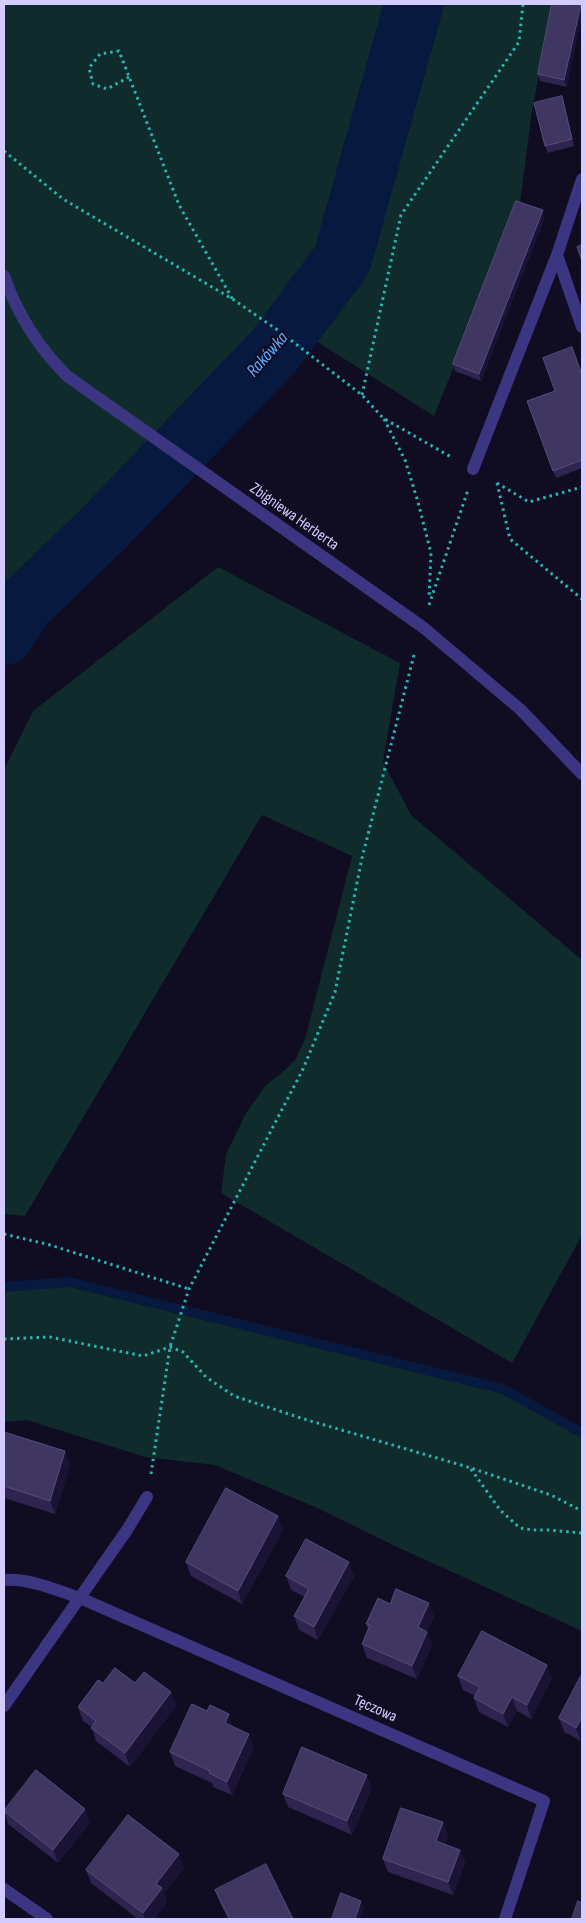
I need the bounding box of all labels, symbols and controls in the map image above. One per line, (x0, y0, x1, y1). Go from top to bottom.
water label: Rakówka (243, 328, 293, 382)
street label: Zbigniewa Herberta (246, 479, 342, 555)
street label: Tęczowa (350, 1691, 400, 1727)

